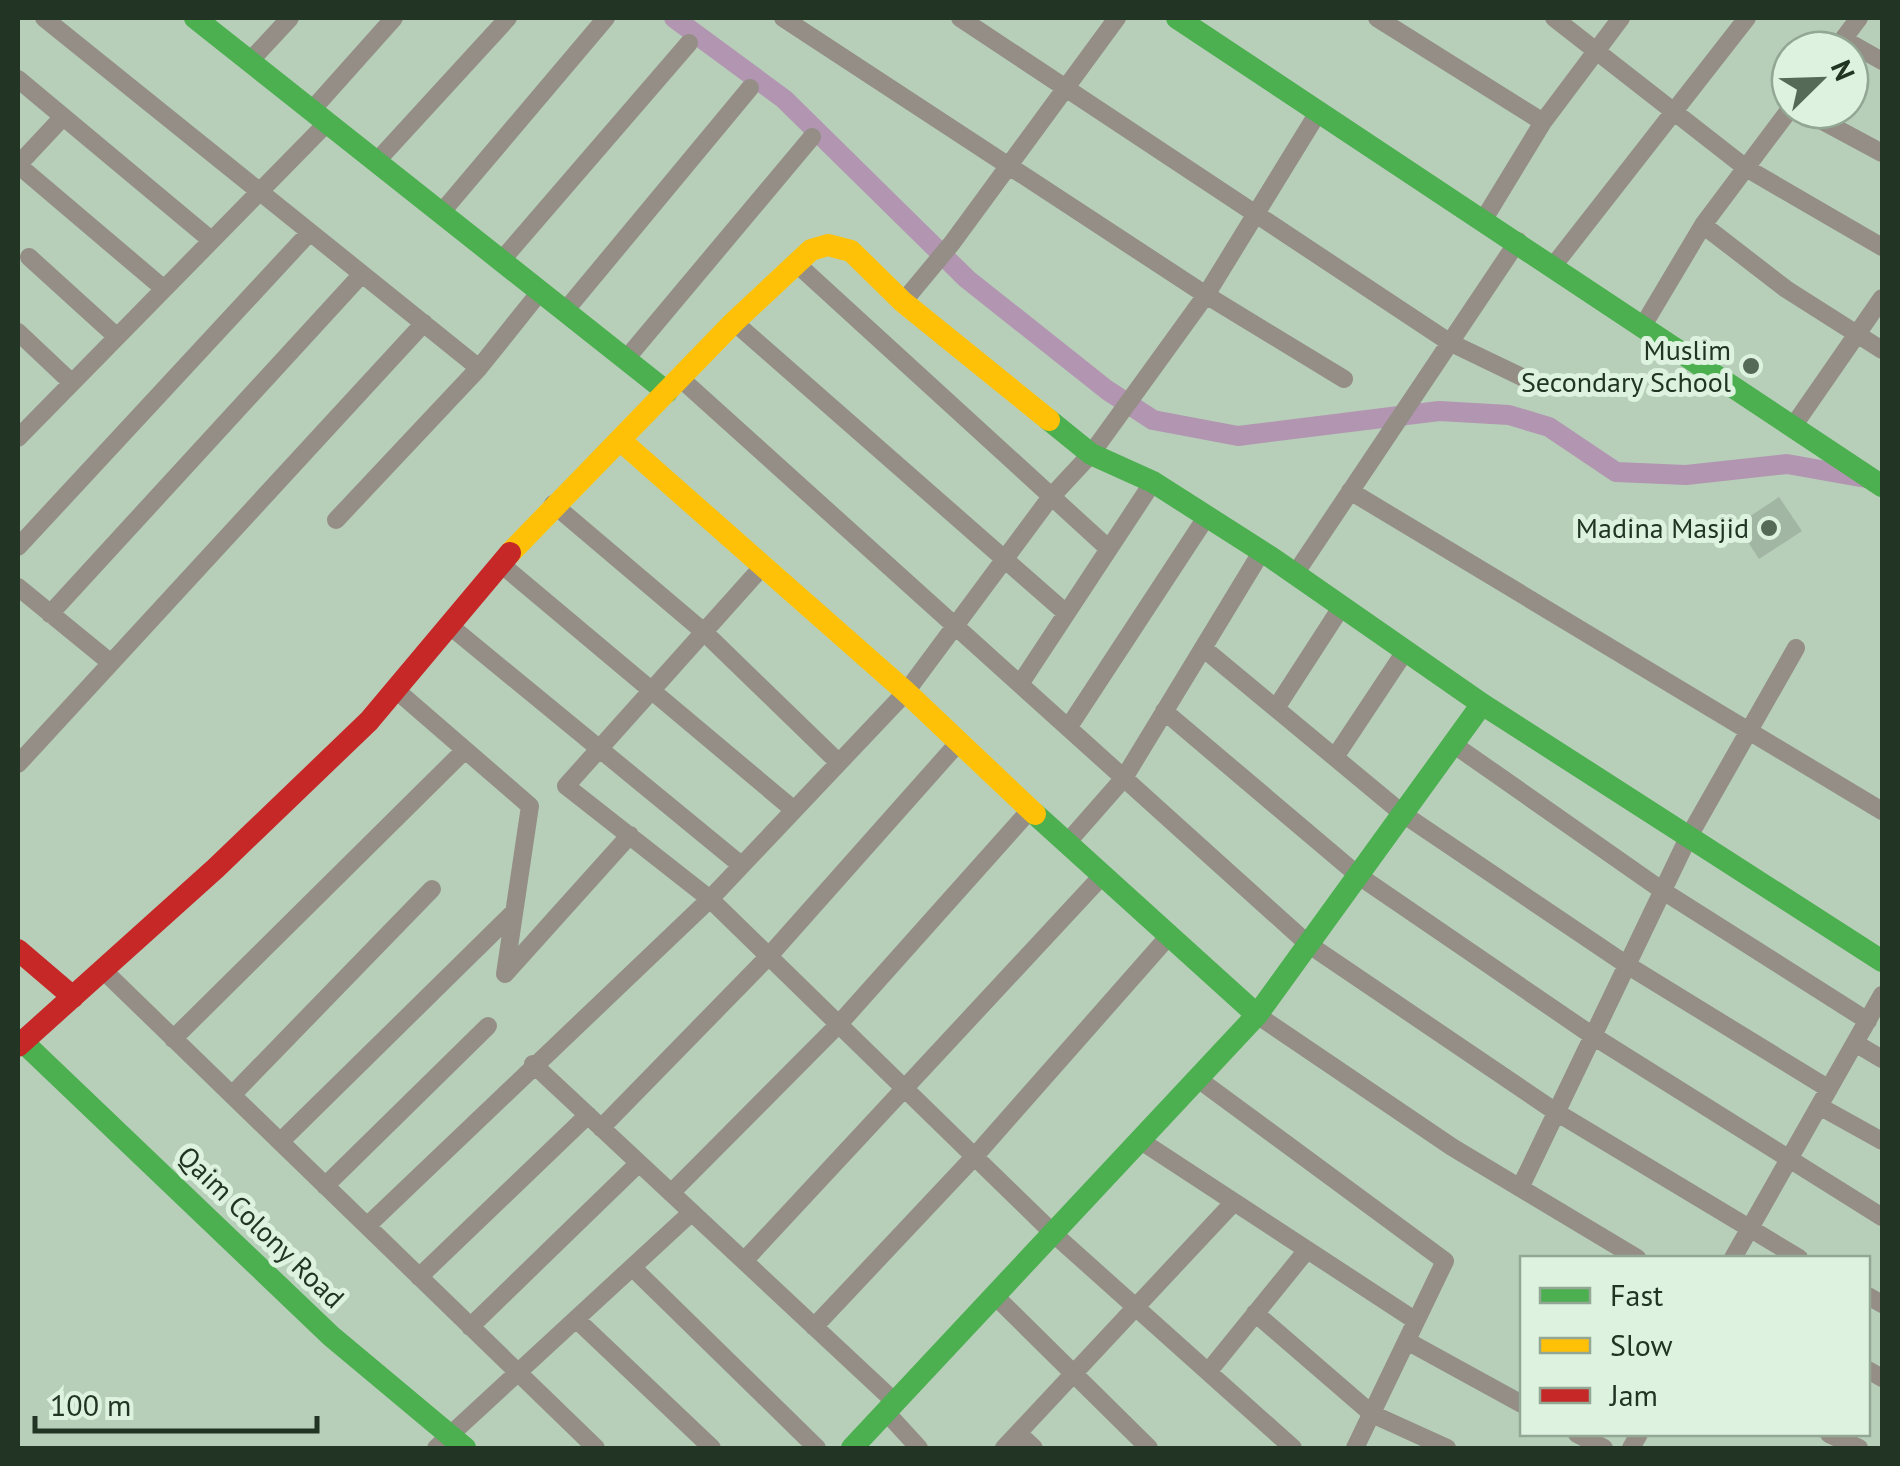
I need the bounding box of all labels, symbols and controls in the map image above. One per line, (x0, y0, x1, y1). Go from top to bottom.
north arrow (1770, 30, 1870, 130)
text: N (1823, 54, 1864, 86)
place label: Muslim Secondary School (1521, 331, 1731, 400)
marker: Muslim Secondary School (1740, 355, 1762, 377)
place label: Madina Masjid (1576, 509, 1749, 546)
marker: Madina Masjid (1758, 517, 1780, 539)
street label: Qaim Colony Road (170, 1138, 353, 1316)
legend (1520, 1256, 1870, 1436)
text: Fast (1610, 1275, 1663, 1314)
text: Slow (1610, 1325, 1673, 1364)
scale bar (35, 1371, 318, 1433)
text: Jam (1608, 1375, 1658, 1414)
text: 100 m (50, 1385, 131, 1424)

